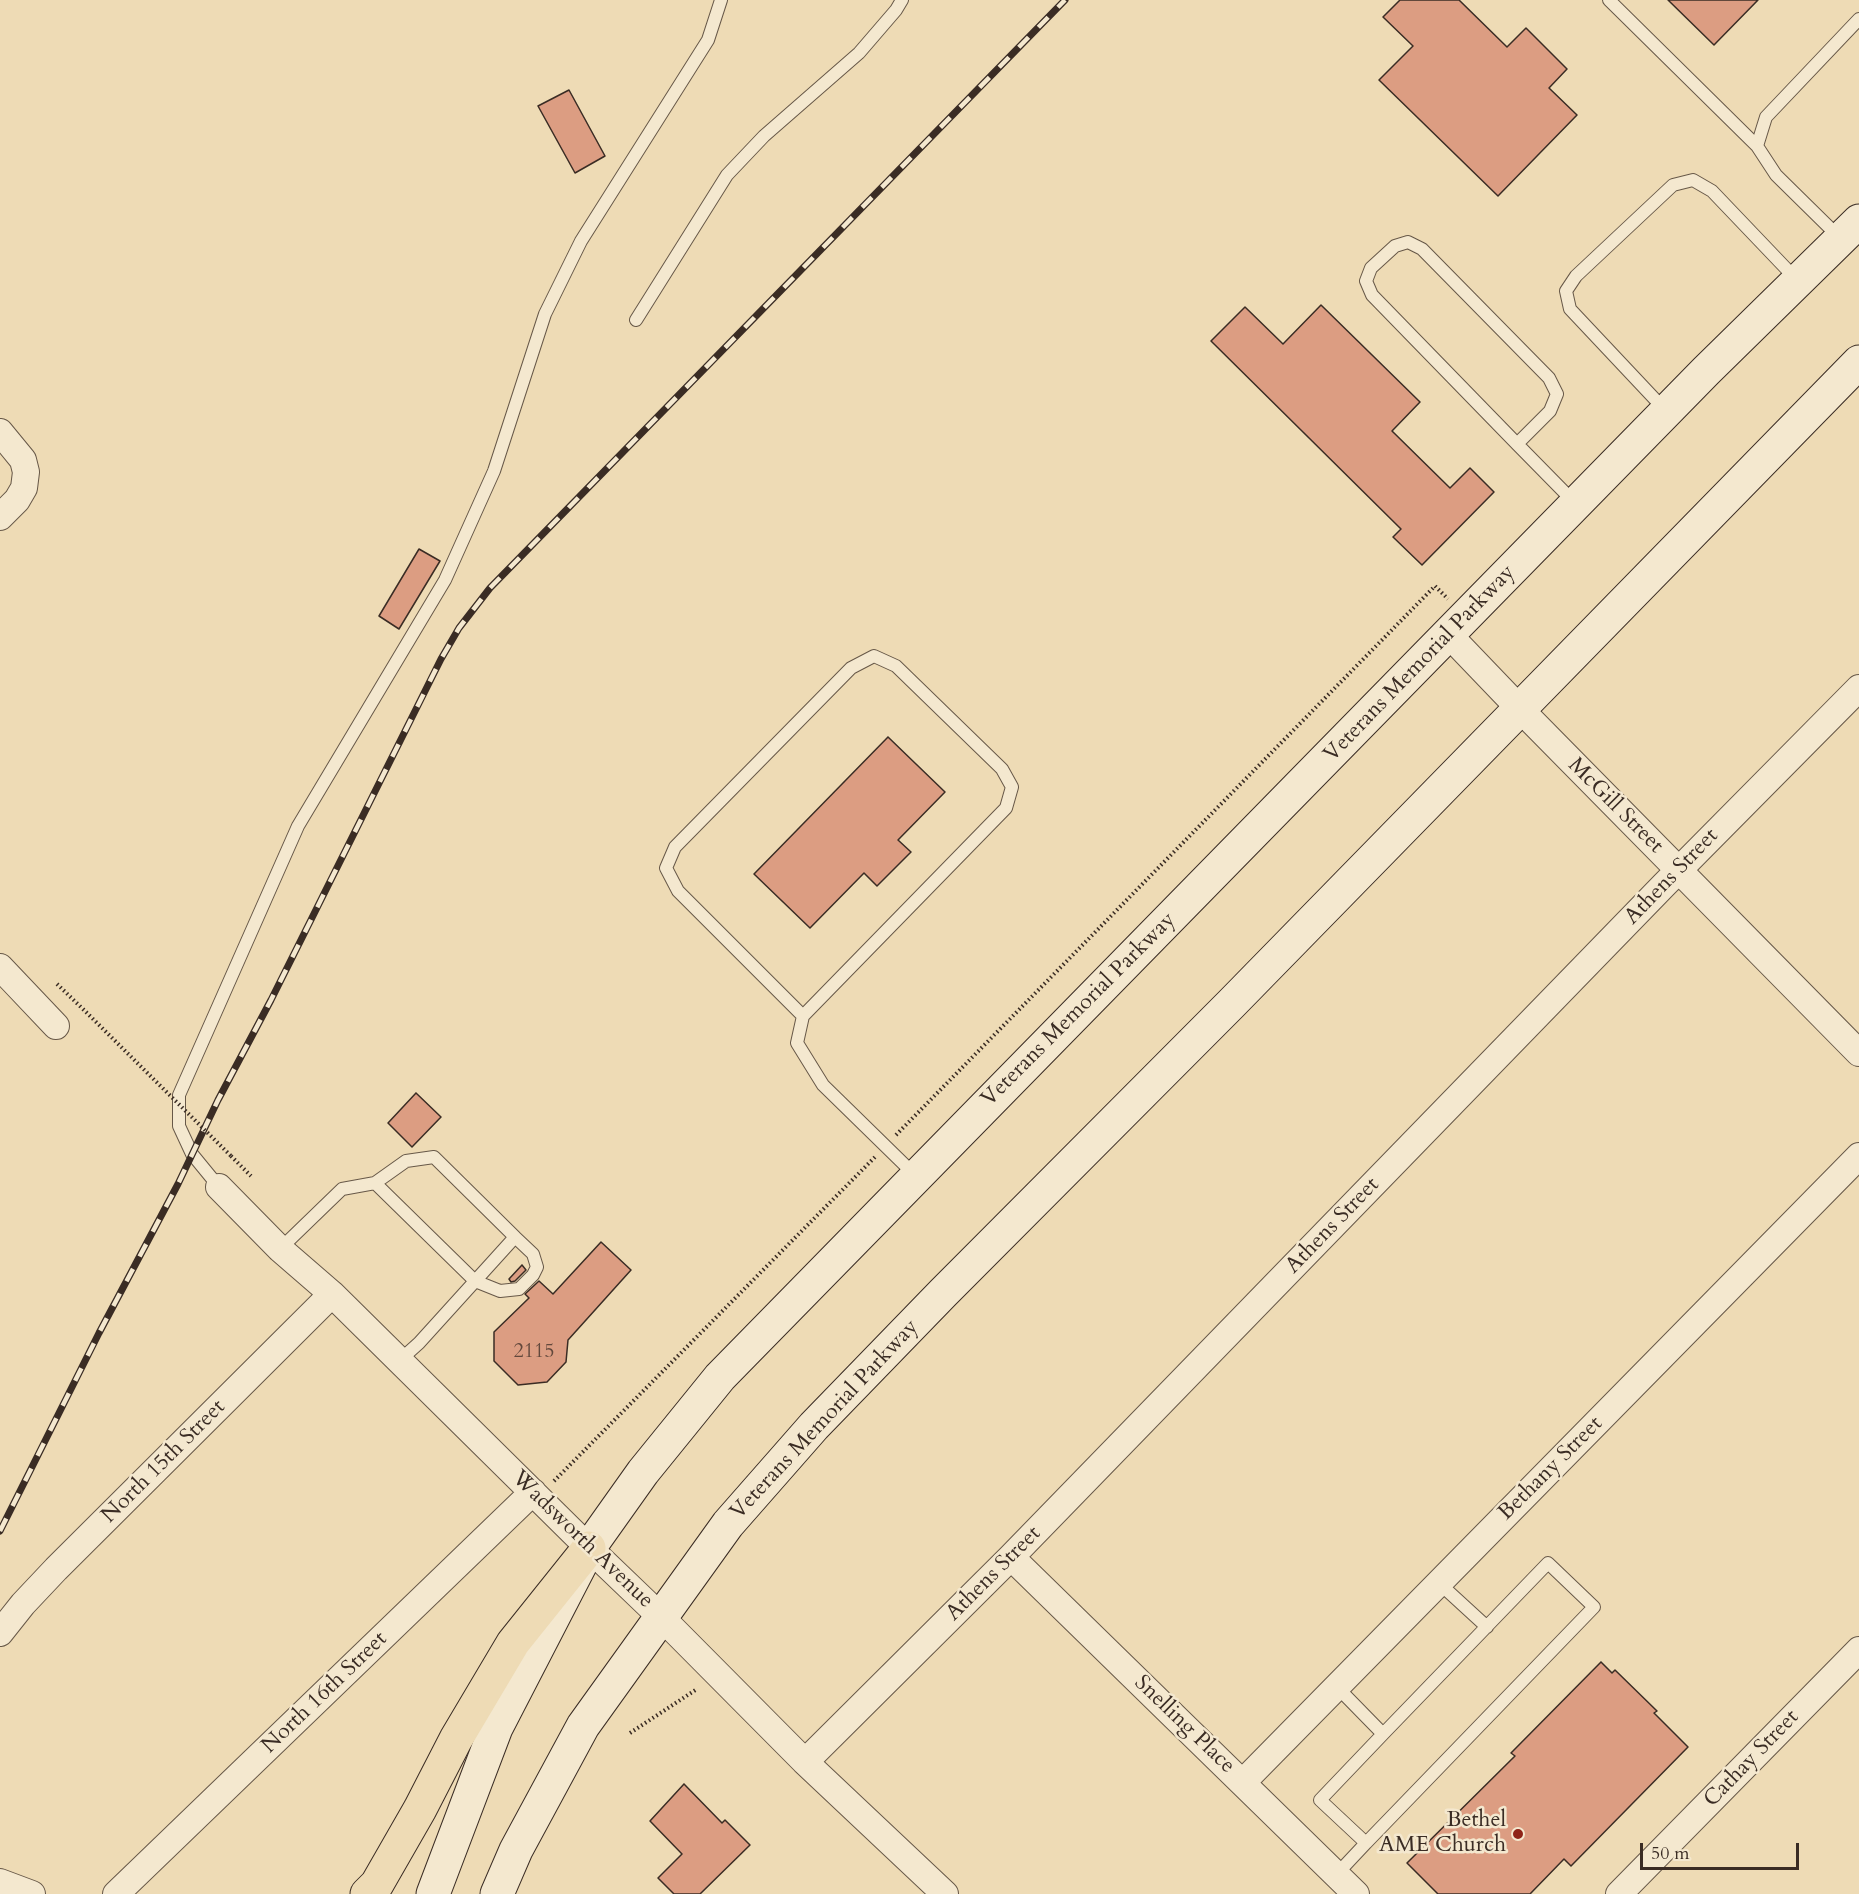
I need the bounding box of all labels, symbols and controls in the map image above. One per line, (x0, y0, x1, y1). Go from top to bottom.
street label: Veterans Memorial Parkway (1319, 560, 1521, 768)
street label: McGill Street (1562, 753, 1668, 859)
street label: Athens Street (1620, 823, 1724, 931)
street label: Veterans Memorial Parkway (976, 907, 1182, 1113)
street label: Athens Street (1281, 1172, 1385, 1280)
street label: Veterans Memorial Parkway (725, 1314, 925, 1526)
house number: 2115 (514, 1340, 554, 1364)
street label: North 15th Street (97, 1395, 231, 1529)
street label: Bethany Street (1493, 1411, 1609, 1527)
street label: Wadsworth Avenue (506, 1466, 658, 1614)
street label: Athens Street (941, 1521, 1047, 1627)
street label: North 16th Street (257, 1627, 393, 1759)
street label: Snelling Place (1128, 1670, 1240, 1780)
street label: Cathay Street (1699, 1705, 1805, 1813)
place label: Bethel AME Church (1379, 1808, 1506, 1860)
marker: Bethel AME Church (1511, 1827, 1525, 1841)
scale bar (1643, 1831, 1802, 1869)
text: 50 m (1651, 1841, 1690, 1866)

